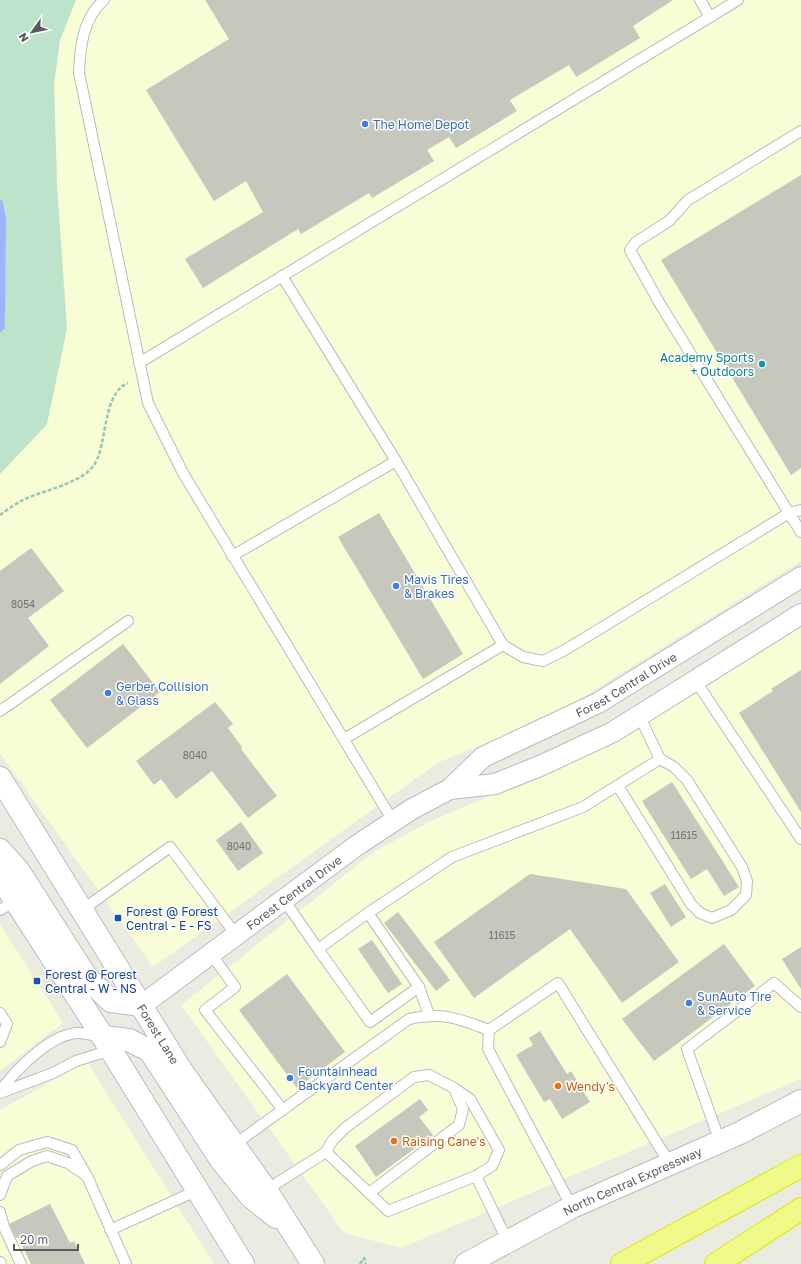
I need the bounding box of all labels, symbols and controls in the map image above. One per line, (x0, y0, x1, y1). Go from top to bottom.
north arrow (12, 12, 52, 52)
text: N (15, 31, 31, 45)
place label: The Home Depot (373, 117, 470, 132)
marker: The Home Depot (360, 119, 370, 129)
place label: Academy Sports + Outdoors (660, 350, 754, 379)
marker: Academy Sports + Outdoors (757, 359, 767, 369)
place label: Mavis Tires & Brakes (404, 572, 469, 601)
marker: Mavis Tires & Brakes (391, 581, 401, 591)
house number: 8054 (11, 598, 35, 610)
street label: Forest Central Drive (573, 649, 679, 720)
place label: Gerber Collision & Glass (116, 679, 209, 708)
marker: Gerber Collision & Glass (103, 688, 113, 698)
house number: 8040 (183, 749, 207, 761)
house number: 11615 (671, 829, 697, 841)
house number: 8040 (227, 840, 251, 852)
street label: Forest Central Drive (243, 852, 344, 933)
place label: Forest @ Forest Central - E - FS (126, 904, 218, 933)
marker: Forest @ Forest Central - E - FS (113, 913, 123, 923)
house number: 11615 (489, 929, 515, 941)
place label: Forest @ Forest Central - W - NS (45, 967, 137, 996)
marker: Forest @ Forest Central - W - NS (32, 976, 42, 986)
place label: SunAuto Tire & Service (697, 989, 772, 1018)
marker: SunAuto Tire & Service (684, 998, 694, 1008)
street label: Forest Lane (134, 1001, 183, 1067)
place label: Fountainhead Backyard Center (298, 1064, 393, 1093)
marker: Fountainhead Backyard Center (285, 1073, 295, 1083)
place label: Wendy's (566, 1079, 615, 1094)
marker: Wendy's (553, 1081, 563, 1091)
place label: Raising Cane's (402, 1134, 486, 1149)
marker: Raising Cane's (389, 1136, 399, 1146)
street label: North Central Expressway (560, 1143, 704, 1218)
scale bar (14, 1226, 78, 1252)
text: 20 m (20, 1232, 48, 1247)

